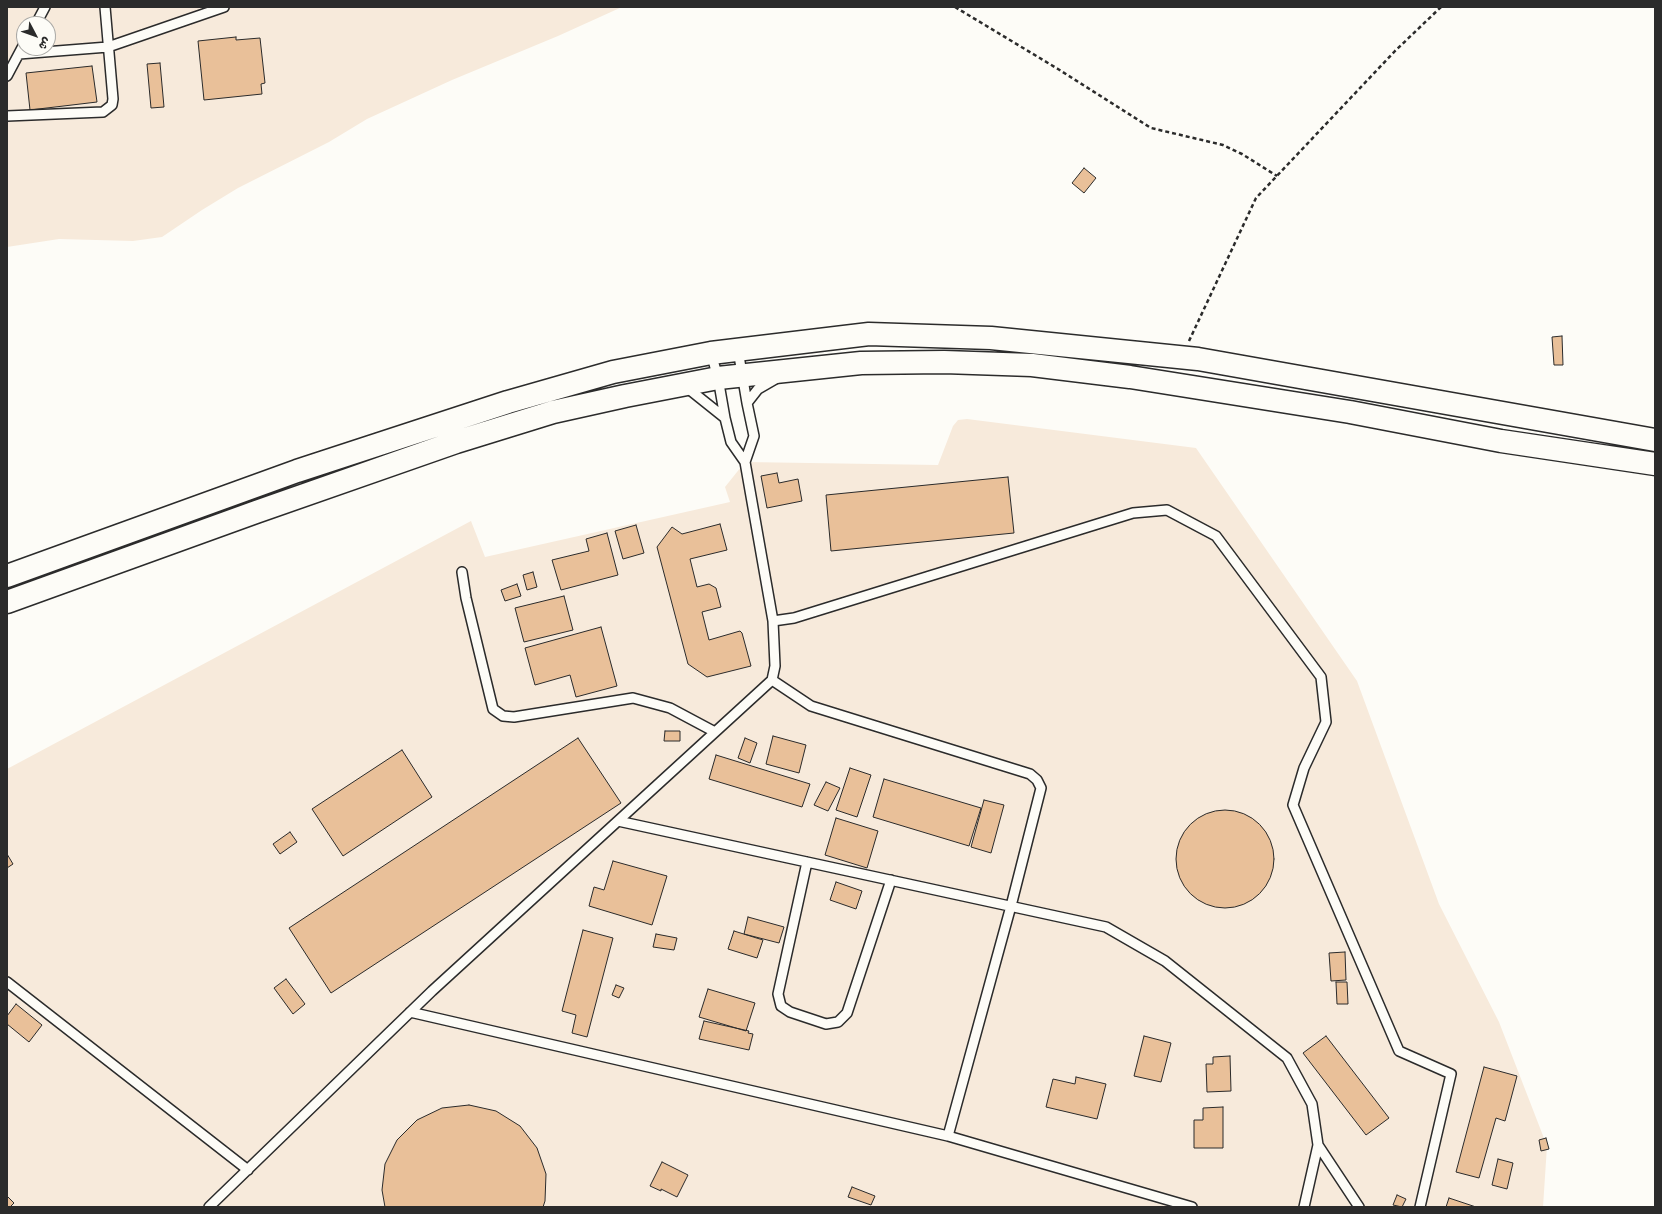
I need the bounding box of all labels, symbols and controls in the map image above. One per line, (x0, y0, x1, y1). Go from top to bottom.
north arrow (16, 16, 56, 56)
text: ش (36, 35, 54, 52)

